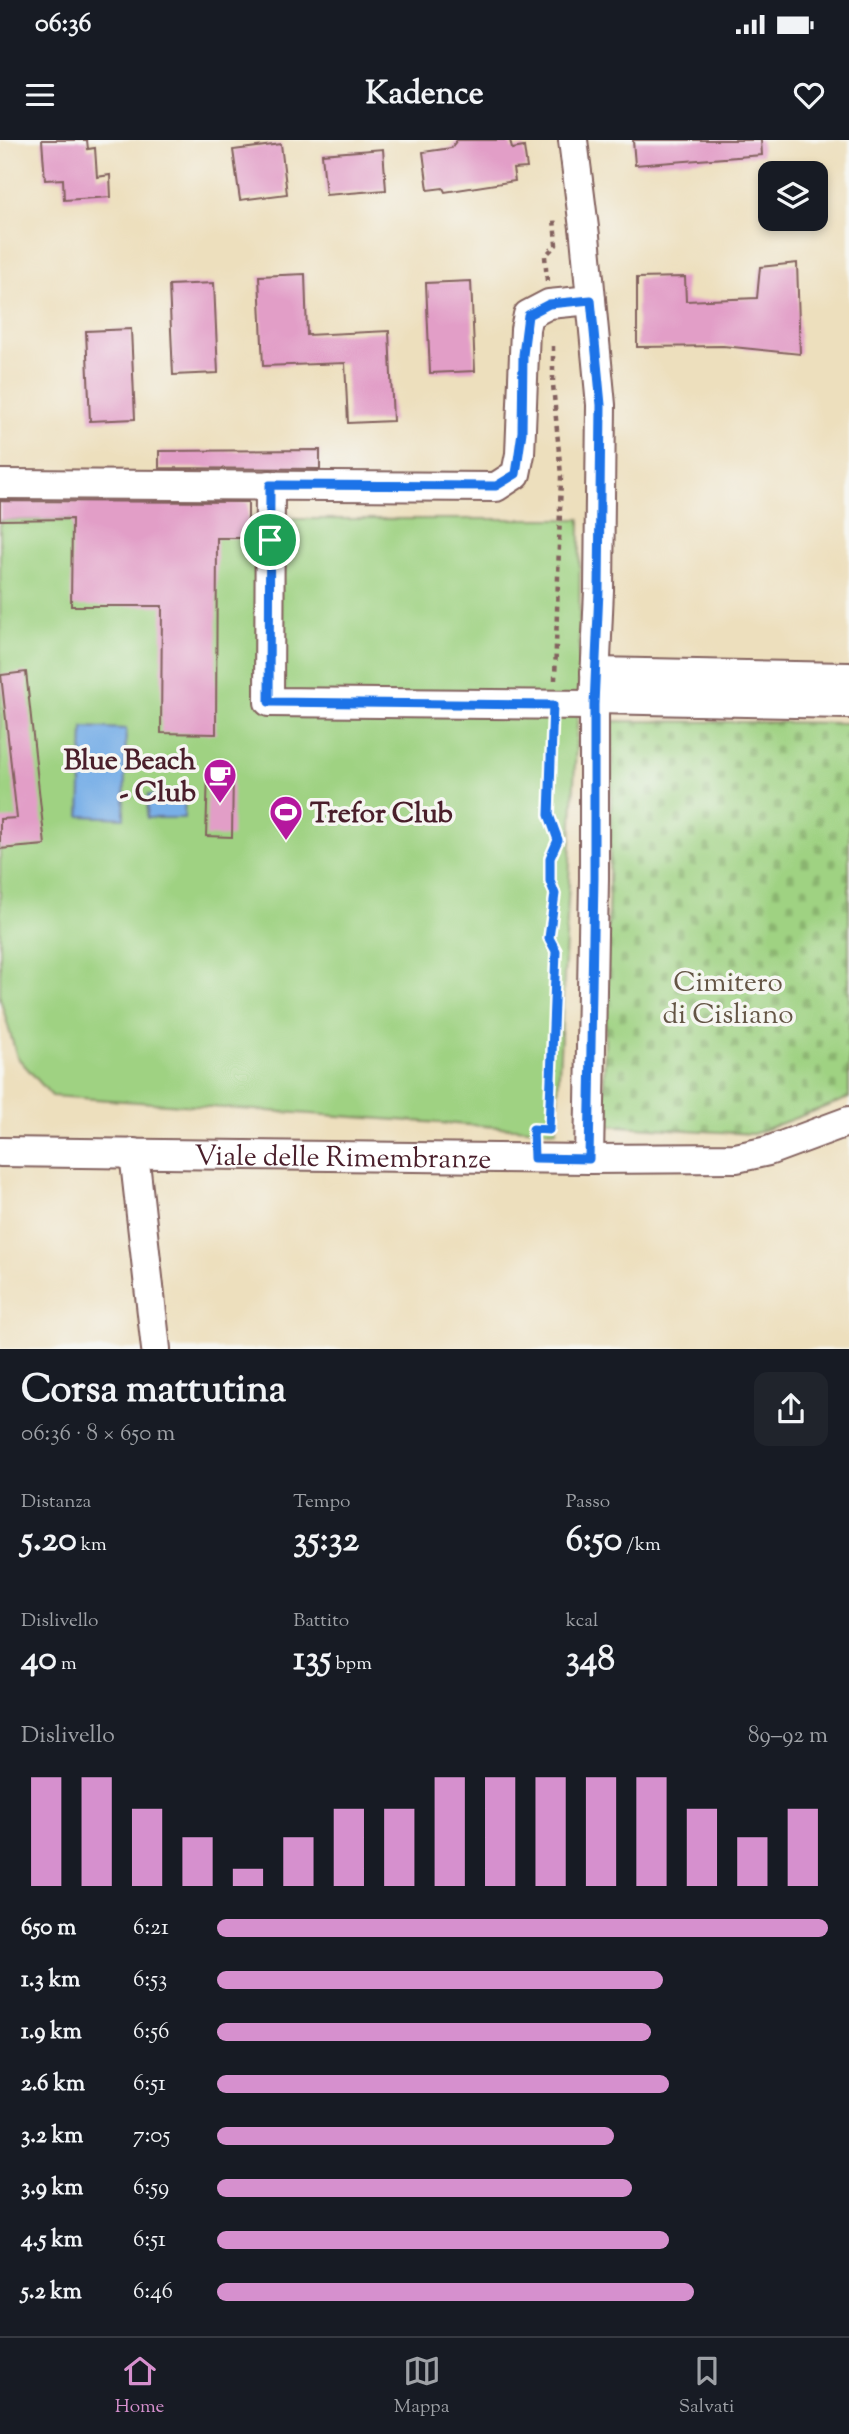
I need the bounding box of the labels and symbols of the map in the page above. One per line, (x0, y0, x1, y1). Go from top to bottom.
pin (240, 510, 300, 570)
place label: Blue Beach - Club (64, 742, 197, 814)
cafe icon: Blue Beach - Club (201, 756, 239, 805)
sports icon: Trefor Club (267, 793, 305, 842)
place label: Trefor Club (310, 795, 453, 835)
park label: Cimitero di Cisliano (662, 964, 794, 1036)
street label: Viale delle Rimembranze (194, 1137, 492, 1181)

